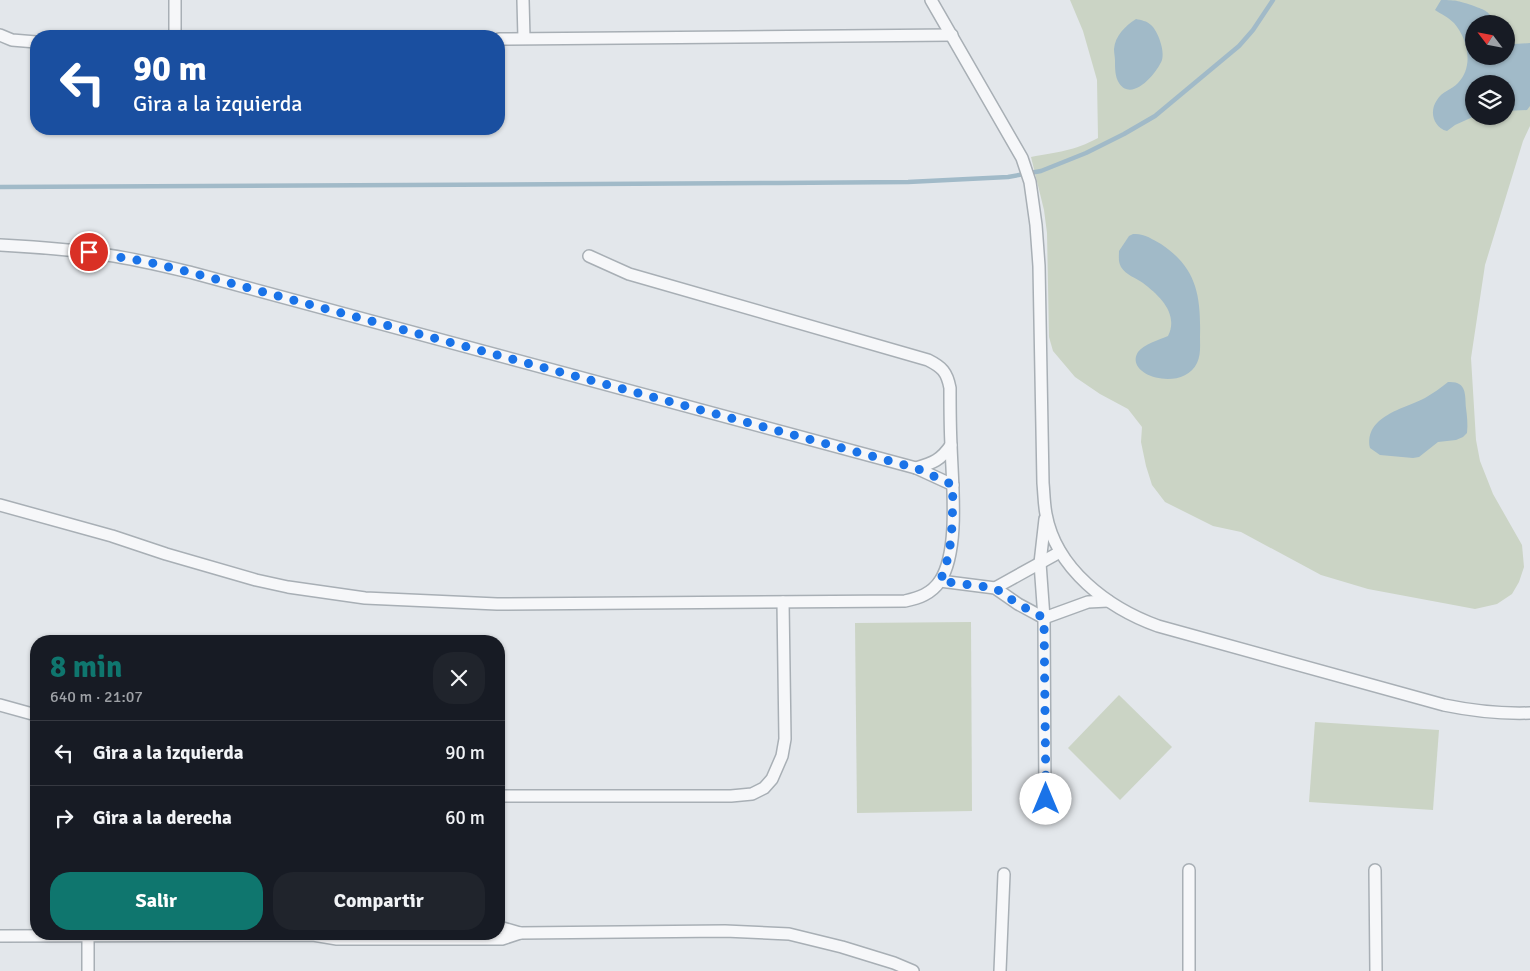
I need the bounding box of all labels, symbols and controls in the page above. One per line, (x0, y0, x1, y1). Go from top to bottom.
north arrow (1465, 15, 1515, 65)
map controls (1465, 15, 1515, 125)
text: 90 m (133, 47, 207, 90)
icon: left (50, 50, 115, 115)
button: layers (1465, 75, 1515, 125)
text: Gira a la izquierda (133, 90, 302, 117)
pin (68, 231, 110, 273)
icon: arrive (75, 238, 103, 266)
text: 8 min (50, 649, 122, 686)
button: close (433, 652, 485, 704)
text: 640 m · 21:07 (50, 687, 143, 707)
icon: left (50, 739, 78, 767)
text: Gira a la izquierda (93, 741, 243, 765)
text: 90 m (445, 741, 485, 765)
position arrow (1019, 772, 1071, 824)
icon: right (50, 804, 78, 832)
text: Gira a la derecha (93, 806, 232, 830)
text: 60 m (445, 806, 485, 830)
button: Salir (50, 872, 263, 930)
button: Compartir (273, 872, 485, 930)

